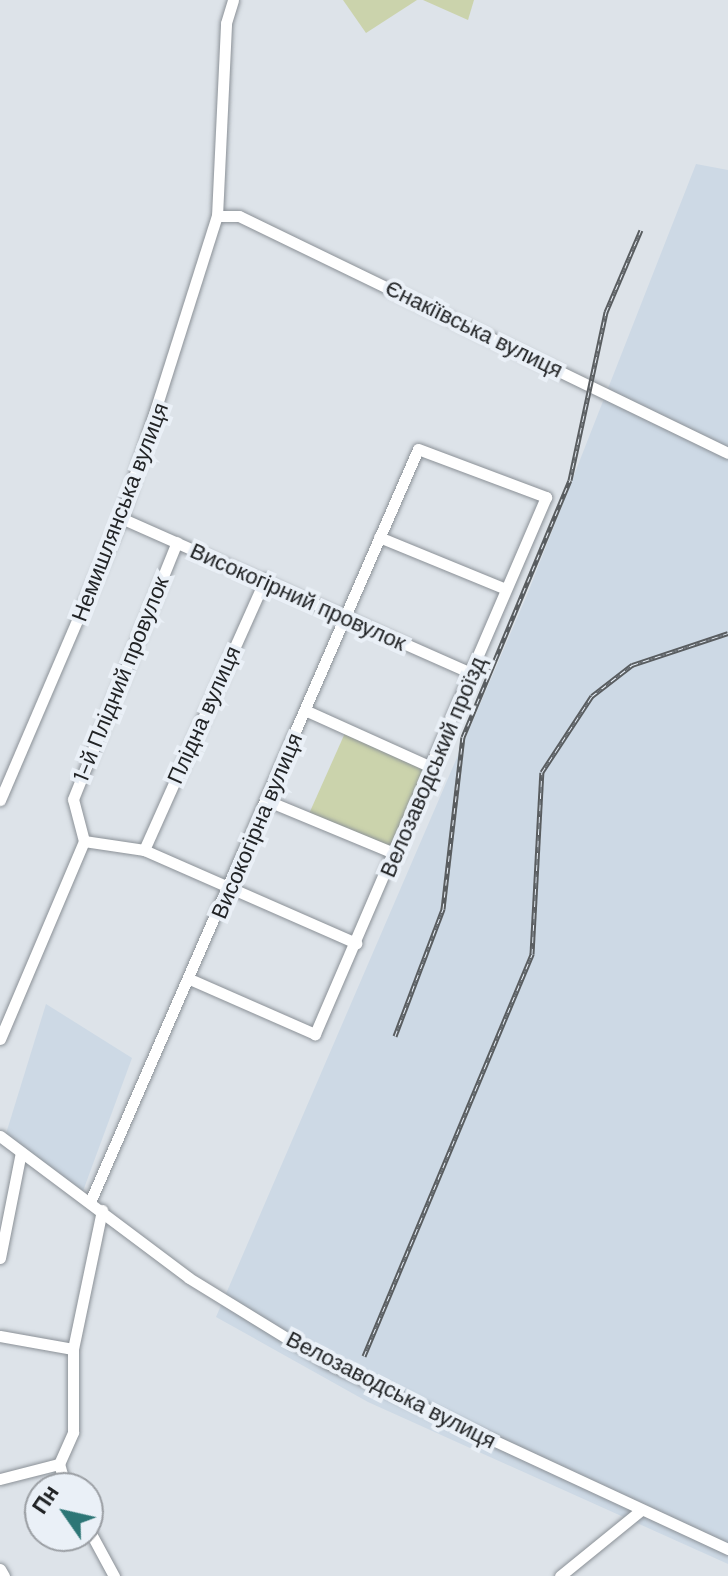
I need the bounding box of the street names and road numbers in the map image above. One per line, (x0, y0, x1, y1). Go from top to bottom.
street label: Єнакіївська вулиця (381, 275, 567, 383)
street label: Немишлянська вулиця (66, 399, 174, 625)
street label: Високогірний провулок (186, 537, 410, 657)
street label: 1-й Плідний провулок (68, 573, 174, 785)
street label: Плідна вулиця (162, 642, 246, 788)
street label: Велозаводський проїзд (375, 653, 491, 881)
street label: Високогірна вулиця (206, 729, 308, 923)
street label: Велозаводська вулиця (282, 1326, 500, 1454)

